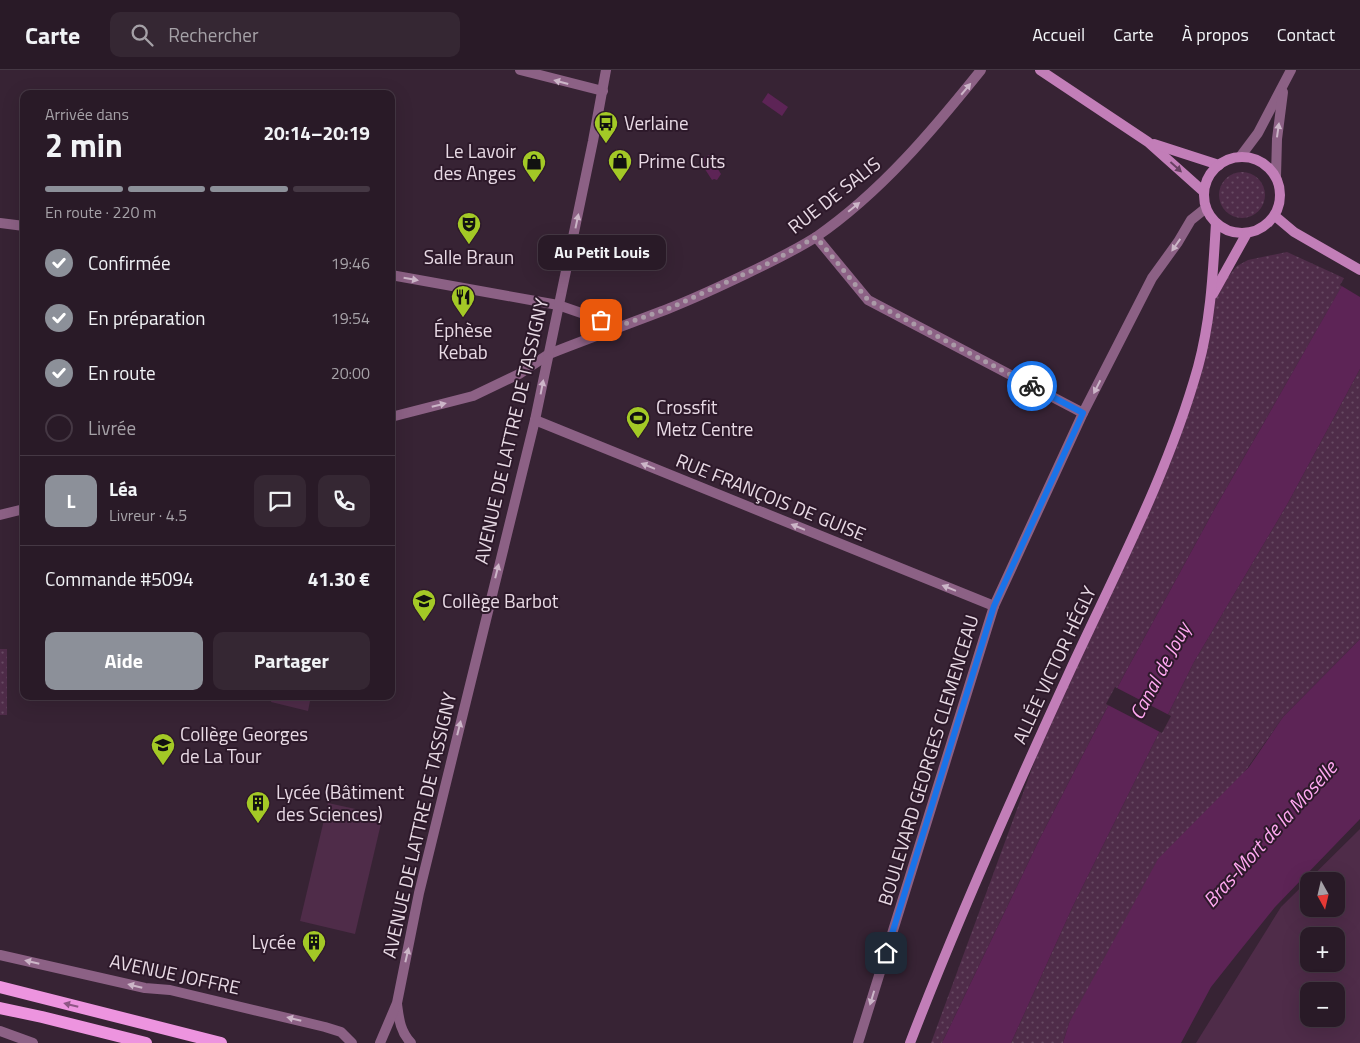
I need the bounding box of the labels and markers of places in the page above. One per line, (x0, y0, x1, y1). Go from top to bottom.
place label: Verlaine (624, 108, 689, 137)
bus stop icon: Verlaine (593, 110, 619, 144)
place label: Le Lavoir des Anges (434, 136, 516, 187)
place label: Prime Cuts (638, 146, 726, 175)
shop icon: Prime Cuts (607, 148, 633, 182)
shop icon: Le Lavoir des Anges (521, 149, 547, 183)
theatre icon: Salle Braun (456, 211, 482, 245)
callout: Au Petit Louis (537, 235, 665, 270)
place label: Salle Braun (424, 242, 514, 271)
restaurant icon: Éphèse Kebab (450, 284, 476, 318)
pin (580, 299, 622, 341)
place label: Éphèse Kebab (434, 315, 492, 366)
place label: Crossfit Metz Centre (656, 392, 753, 443)
sports icon: Crossfit Metz Centre (625, 405, 651, 439)
place label: Collège Barbot (442, 586, 559, 615)
school or university icon: Collège Barbot (411, 588, 437, 622)
place label: Collège Georges de La Tour (180, 719, 308, 770)
school or university icon: Collège Georges de La Tour (150, 732, 176, 766)
place label: Lycée (Bâtiment des Sciences) (276, 777, 404, 828)
building icon: Lycée (Bâtiment des Sciences) (245, 790, 271, 824)
place label: Lycée (251, 927, 296, 956)
building icon: Lycée (301, 929, 327, 963)
pin (865, 932, 907, 974)

